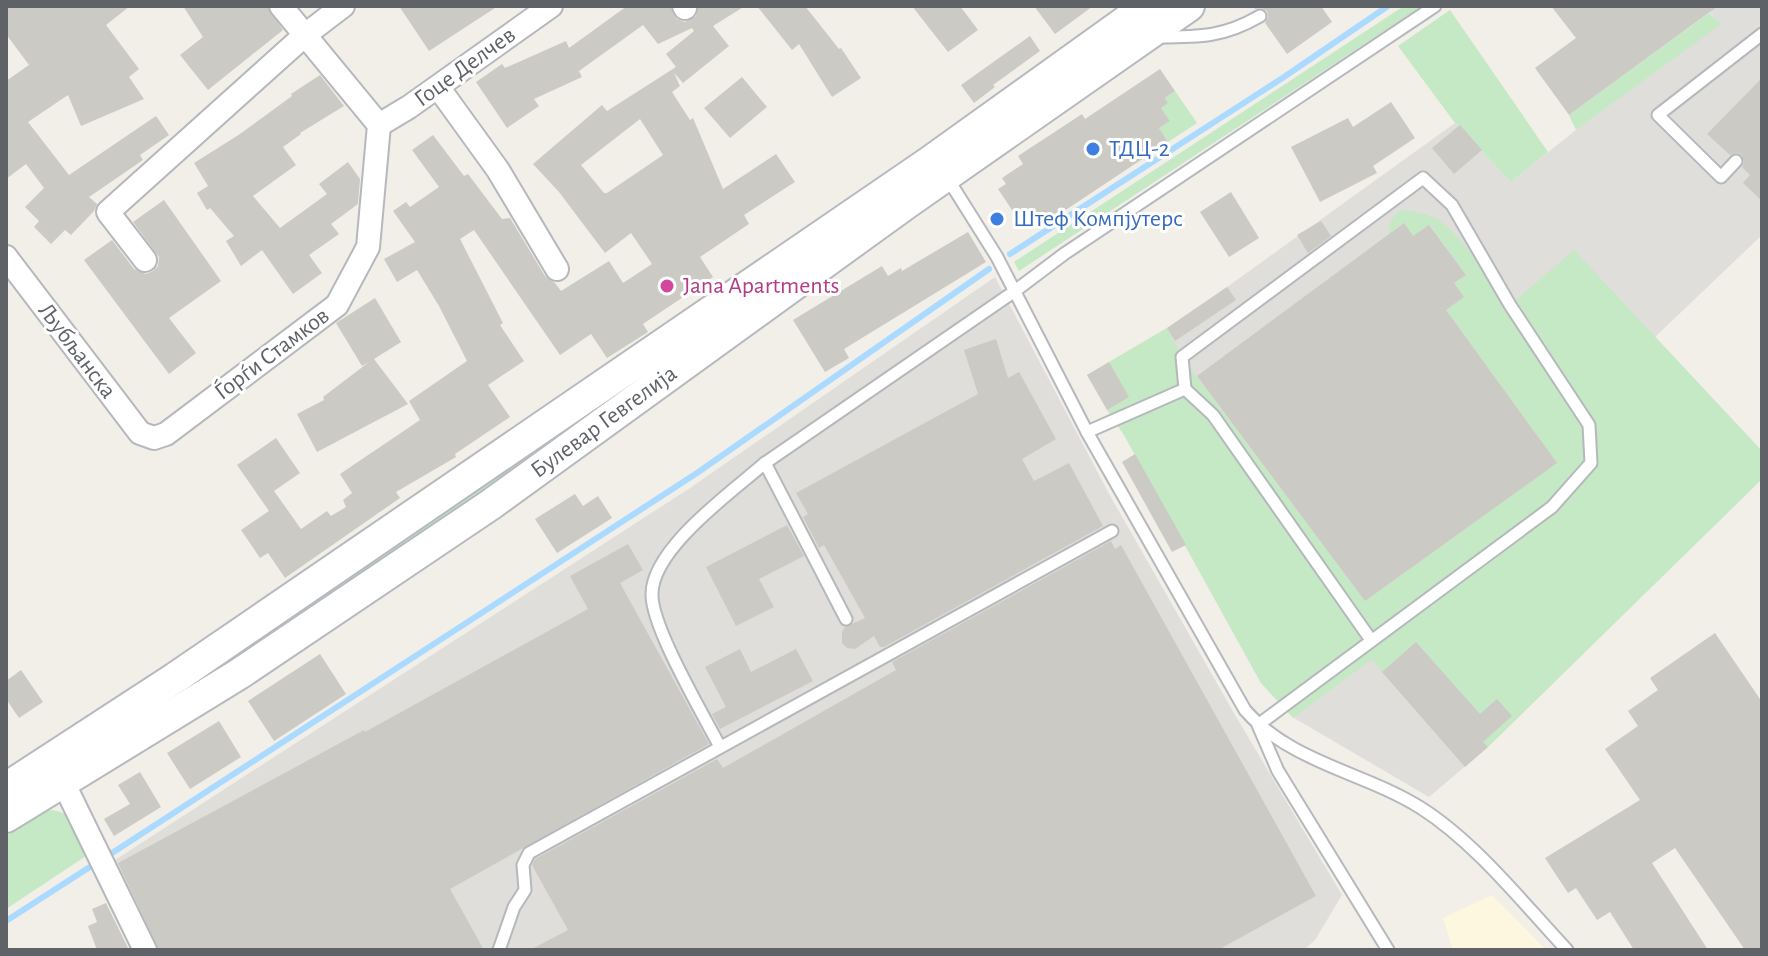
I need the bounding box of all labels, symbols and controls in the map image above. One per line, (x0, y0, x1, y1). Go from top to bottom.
street label: Гоце Делчев (410, 23, 520, 111)
place label: ТДЦ-2 (1109, 137, 1170, 161)
marker: ТДЦ-2 (1084, 140, 1102, 158)
place label: Штеф Компјутерс (1013, 207, 1183, 231)
marker: Штеф Компјутерс (988, 210, 1006, 228)
place label: Jana Apartments (683, 274, 839, 298)
marker: Jana Apartments (658, 277, 676, 295)
street label: Љубљанска (34, 299, 120, 403)
street label: Ѓорѓи Стамков (209, 302, 334, 405)
street label: Булевар Гевгелија (527, 361, 681, 483)

